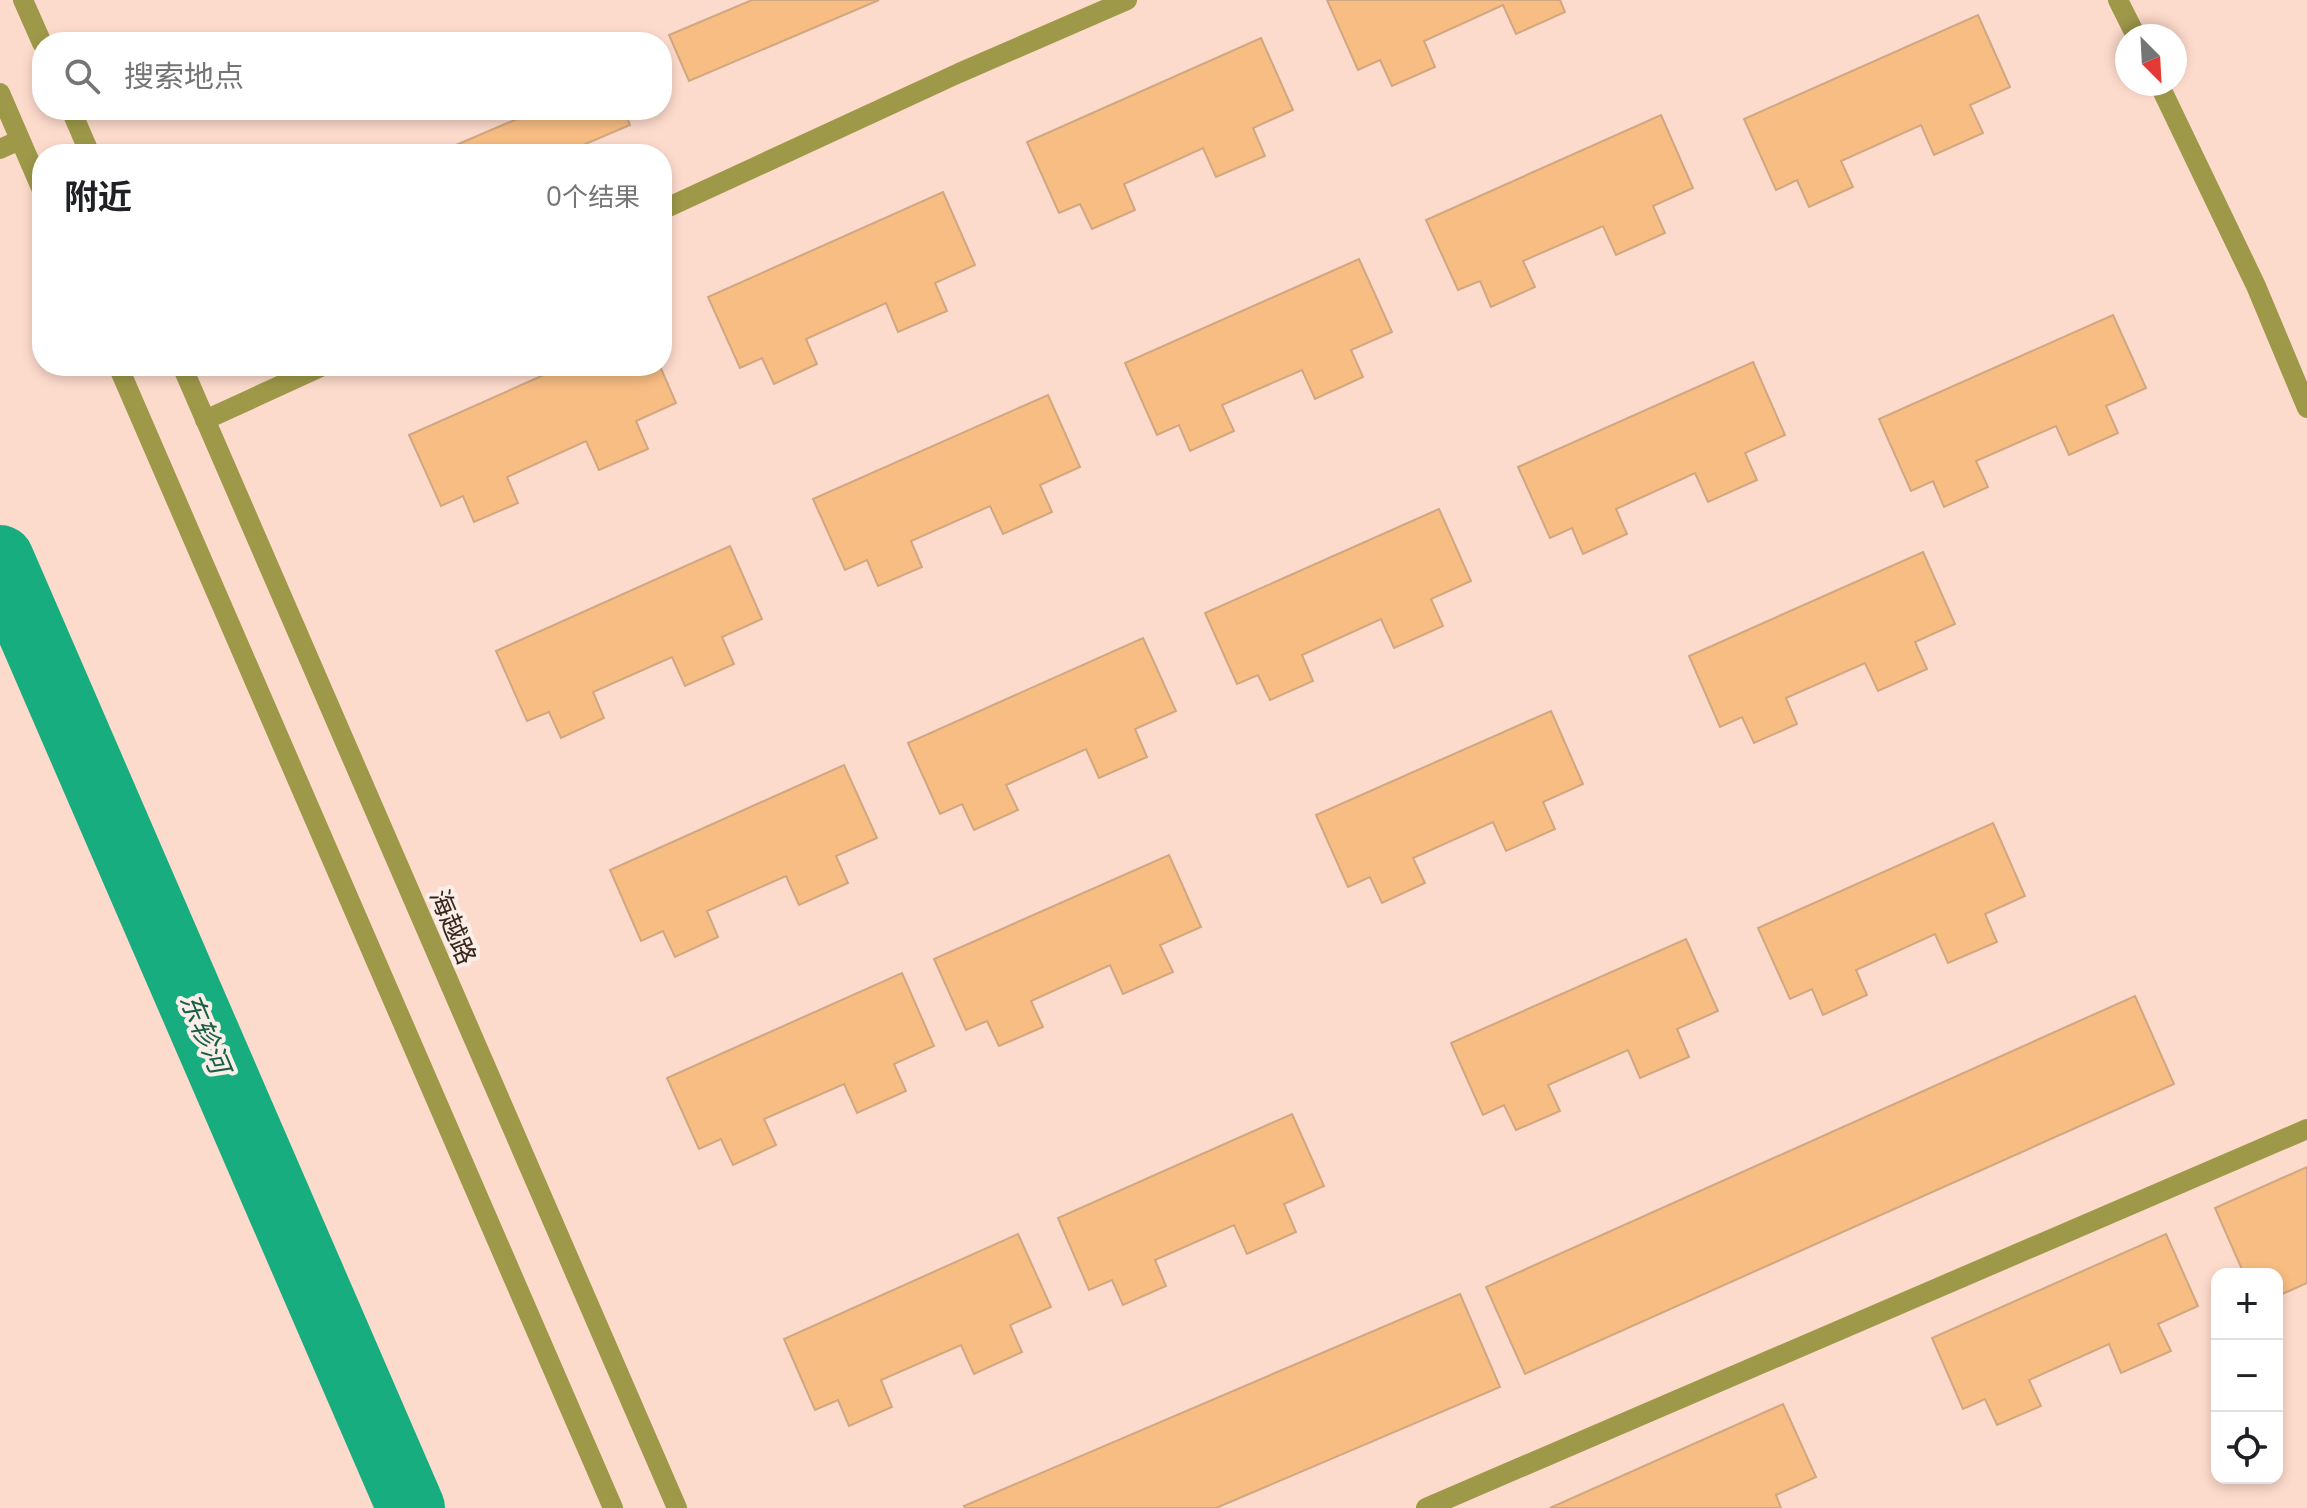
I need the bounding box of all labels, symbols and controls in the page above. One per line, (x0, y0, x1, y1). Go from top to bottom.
north arrow (2115, 24, 2187, 96)
search box (32, 32, 672, 120)
icon: search (60, 54, 104, 98)
text: 搜索地点 (124, 55, 244, 98)
text: 附近 (64, 173, 132, 221)
text: 0个结果 (546, 179, 640, 215)
street label: 海越路 (421, 884, 485, 970)
water label: 东轸河 (170, 987, 241, 1084)
map controls (2211, 1268, 2283, 1484)
button: + (2211, 1268, 2283, 1340)
button: − (2211, 1340, 2283, 1412)
button: locate (2211, 1412, 2283, 1484)

